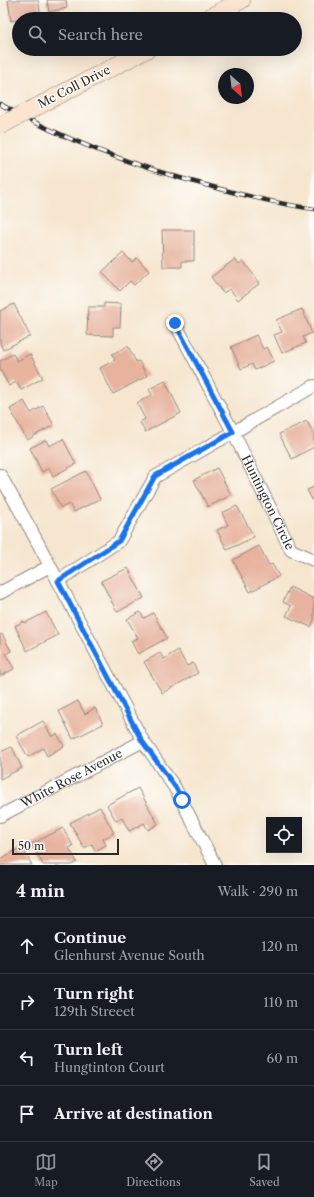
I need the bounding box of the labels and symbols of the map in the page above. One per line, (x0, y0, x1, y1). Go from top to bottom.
street label: Mc Coll Drive (35, 62, 113, 111)
north arrow (218, 68, 254, 104)
route end (166, 314, 184, 332)
street label: Huntington Circle (239, 452, 298, 552)
street label: White Rose Avenue (17, 745, 125, 811)
route start (173, 791, 191, 809)
scale bar (12, 837, 119, 856)

